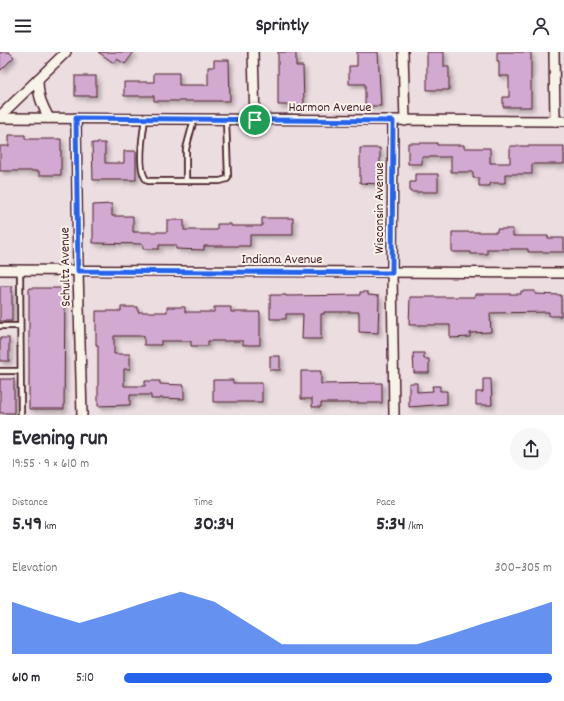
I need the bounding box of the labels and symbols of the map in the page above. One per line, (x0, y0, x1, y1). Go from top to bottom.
street label: Harmon Avenue (289, 98, 371, 118)
pin (238, 103, 272, 137)
street label: Wisconsin Avenue (370, 162, 390, 254)
street label: Schultz Avenue (55, 227, 77, 307)
street label: Indiana Avenue (241, 250, 323, 270)

